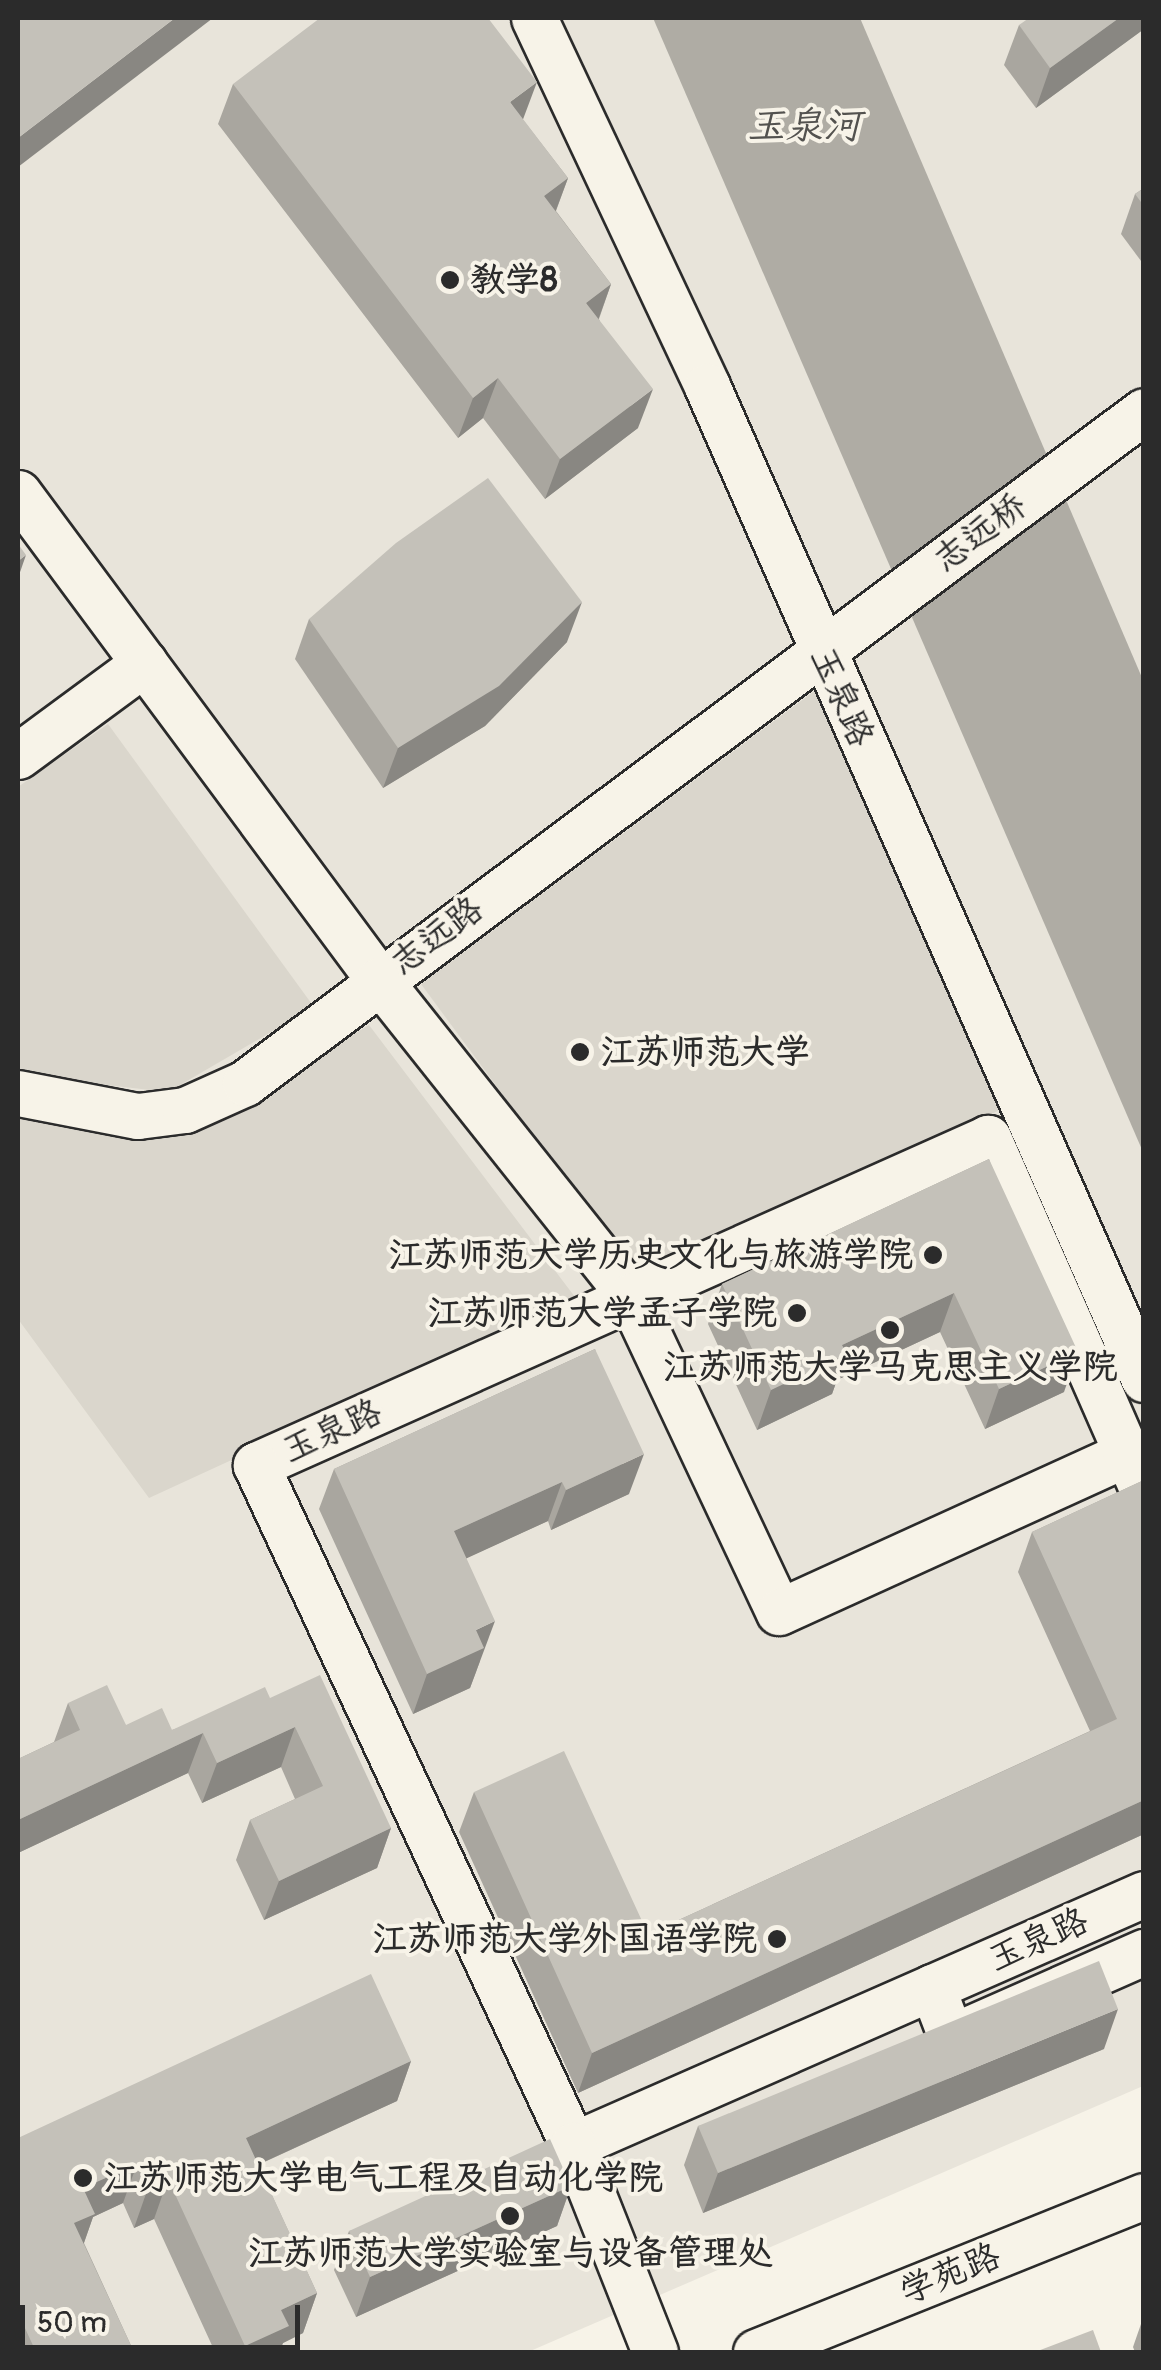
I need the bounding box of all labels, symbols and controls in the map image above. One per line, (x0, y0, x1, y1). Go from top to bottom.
water label: 玉泉河 (747, 104, 861, 150)
place label: 教学8 (470, 259, 558, 301)
marker: 教学8 (439, 269, 461, 291)
street label: 志远桥 (925, 485, 1035, 581)
street label: 玉泉路 (801, 640, 883, 754)
street label: 志远路 (382, 888, 492, 984)
place label: 江苏师范大学 (600, 1031, 810, 1073)
marker: 江苏师范大学 (569, 1041, 591, 1063)
place label: 江苏师范大学历史文化与旅游学院 (388, 1234, 913, 1276)
marker: 江苏师范大学历史文化与旅游学院 (922, 1244, 944, 1266)
place label: 江苏师范大学孟子学院 (427, 1292, 777, 1334)
marker: 江苏师范大学孟子学院 (786, 1302, 808, 1324)
marker: 江苏师范大学马克思主义学院 (879, 1319, 901, 1341)
place label: 江苏师范大学马克思主义学院 (663, 1346, 1117, 1388)
street label: 玉泉路 (275, 1390, 389, 1472)
street label: 玉泉路 (981, 1899, 1095, 1981)
place label: 江苏师范大学外国语学院 (372, 1918, 757, 1960)
marker: 江苏师范大学外国语学院 (766, 1928, 788, 1950)
place label: 江苏师范大学电气工程及自动化学院 (103, 2157, 663, 2199)
marker: 江苏师范大学电气工程及自动化学院 (72, 2167, 94, 2189)
marker: 江苏师范大学实验室与设备管理处 (499, 2205, 521, 2227)
place label: 江苏师范大学实验室与设备管理处 (248, 2232, 772, 2274)
street label: 学苑路 (893, 2235, 1007, 2313)
scale bar (25, 2285, 305, 2347)
text: 50 m (37, 2304, 107, 2341)

